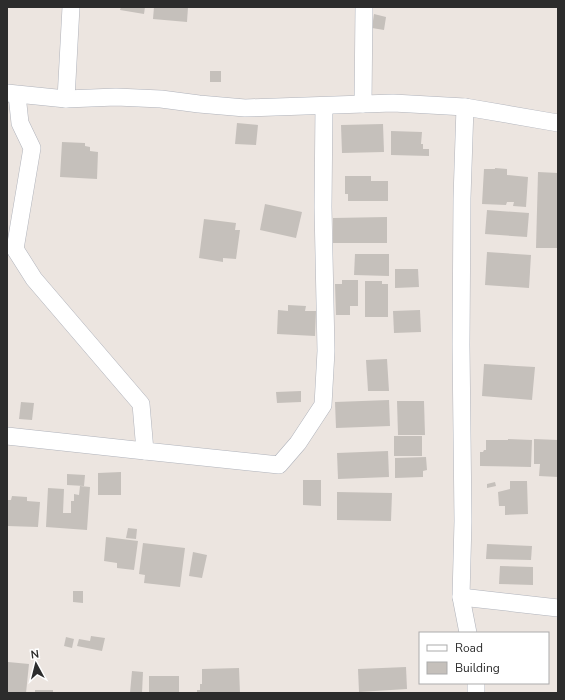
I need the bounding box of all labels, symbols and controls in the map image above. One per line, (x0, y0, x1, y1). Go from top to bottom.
legend (419, 632, 549, 684)
text: Road (455, 640, 483, 656)
north arrow (16, 644, 56, 684)
text: N (30, 647, 40, 663)
text: Building (455, 660, 500, 676)

